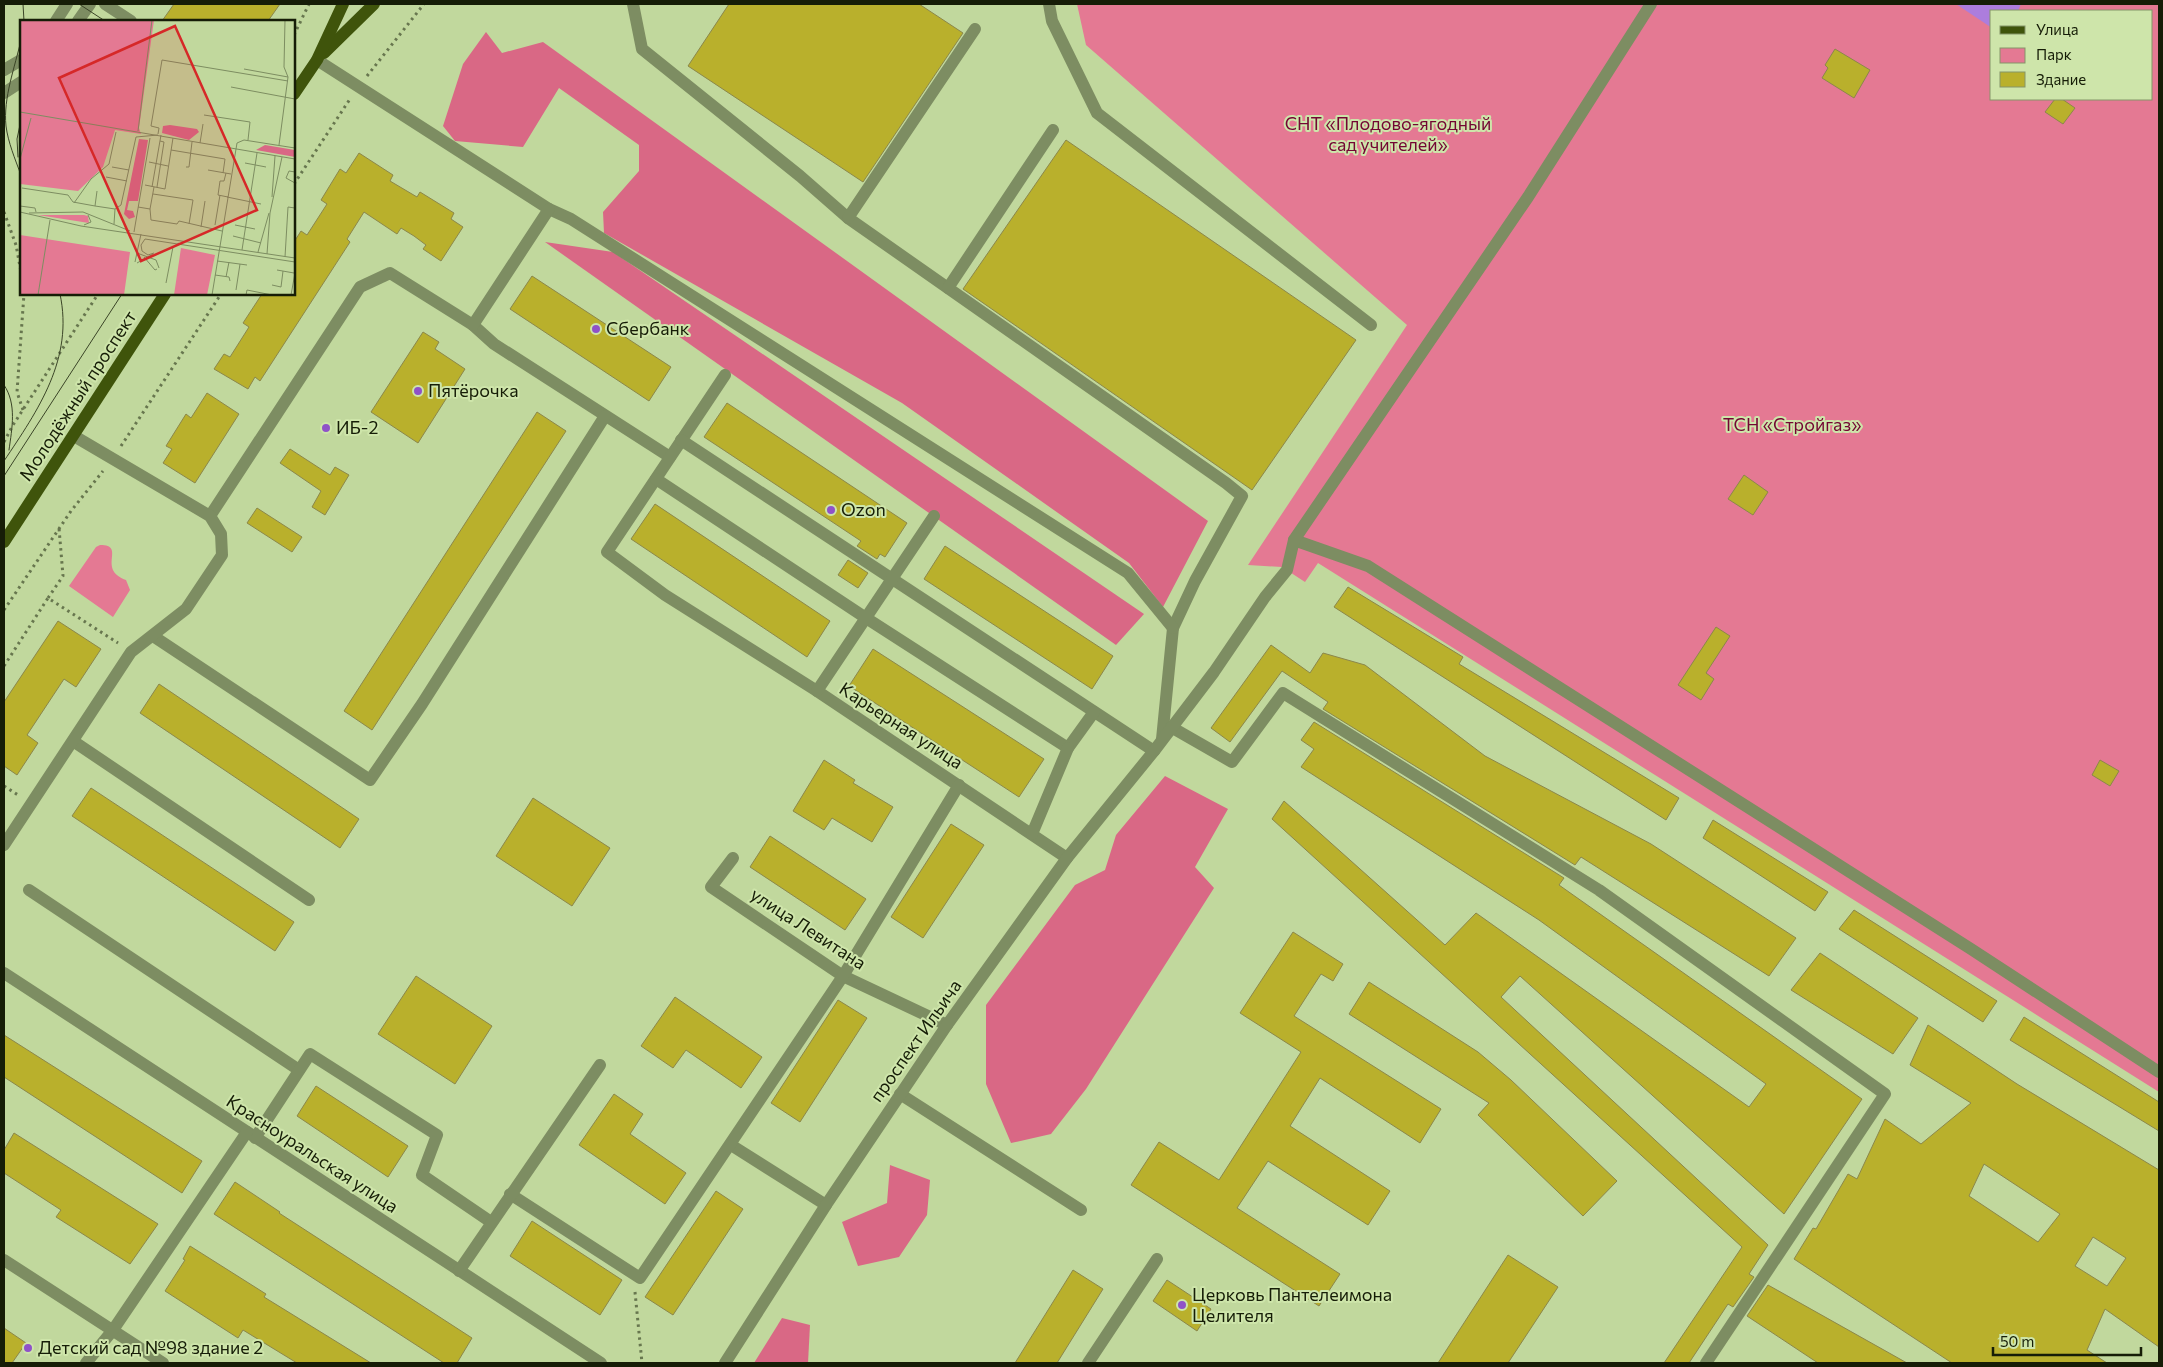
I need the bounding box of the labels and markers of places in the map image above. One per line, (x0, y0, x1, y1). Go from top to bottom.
place label: Сбербанк (606, 317, 690, 339)
marker: Сбербанк (590, 323, 602, 335)
place label: Пятёрочка (428, 379, 519, 401)
marker: Пятёрочка (412, 385, 424, 397)
place label: ИБ-2 (336, 416, 378, 438)
marker: ИБ-2 (320, 422, 332, 434)
place label: Ozon (841, 498, 886, 520)
marker: Ozon (825, 504, 837, 516)
place label: Церковь Пантелеимона Целителя (1192, 1283, 1392, 1326)
marker: Церковь Пантелеимона Целителя (1176, 1299, 1188, 1311)
place label: Детский сад №98 здание 2 (38, 1336, 263, 1358)
marker: Детский сад №98 здание 2 (22, 1342, 34, 1354)

